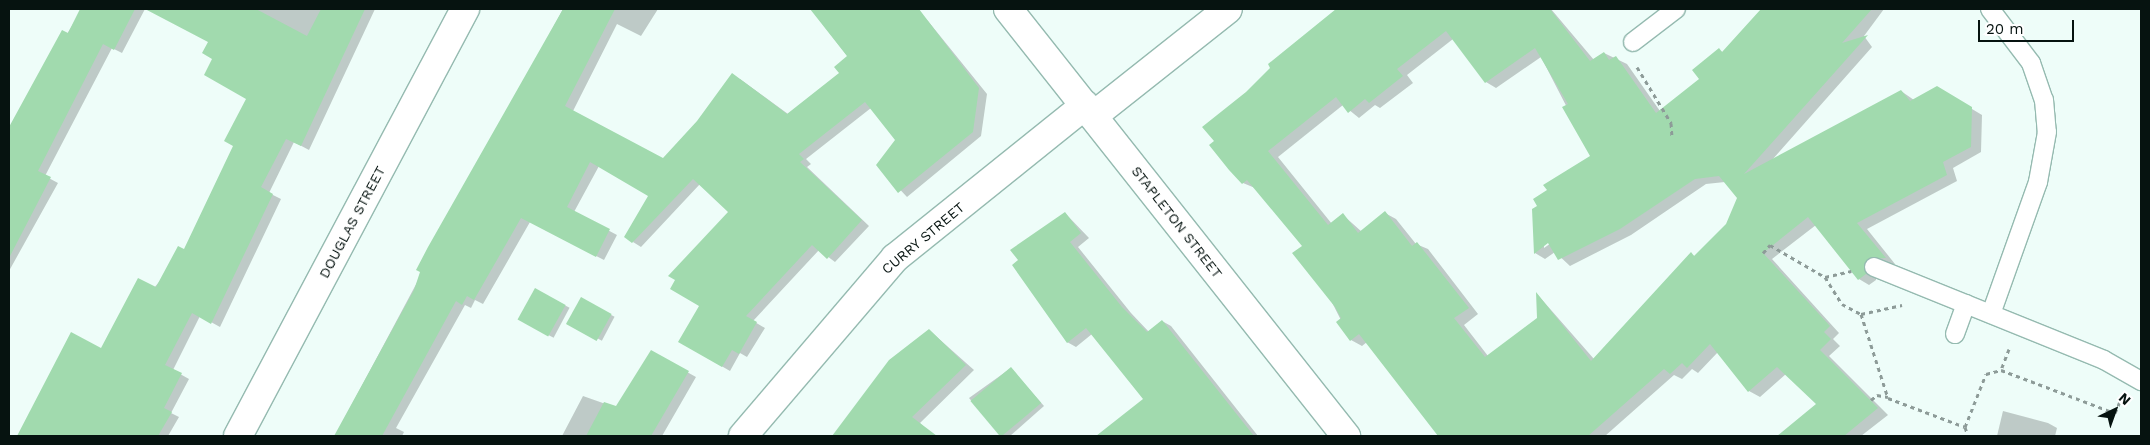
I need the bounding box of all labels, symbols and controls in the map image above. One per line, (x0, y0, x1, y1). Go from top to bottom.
scale bar (1980, 10, 2076, 42)
text: 20 m (1986, 20, 2024, 38)
street label: DOUGLAS STREET (315, 163, 389, 281)
street label: STAPLETON STREET (1128, 163, 1226, 281)
street label: CURRY STREET (878, 198, 968, 278)
north arrow (2090, 385, 2140, 435)
text: N (2116, 389, 2134, 408)

